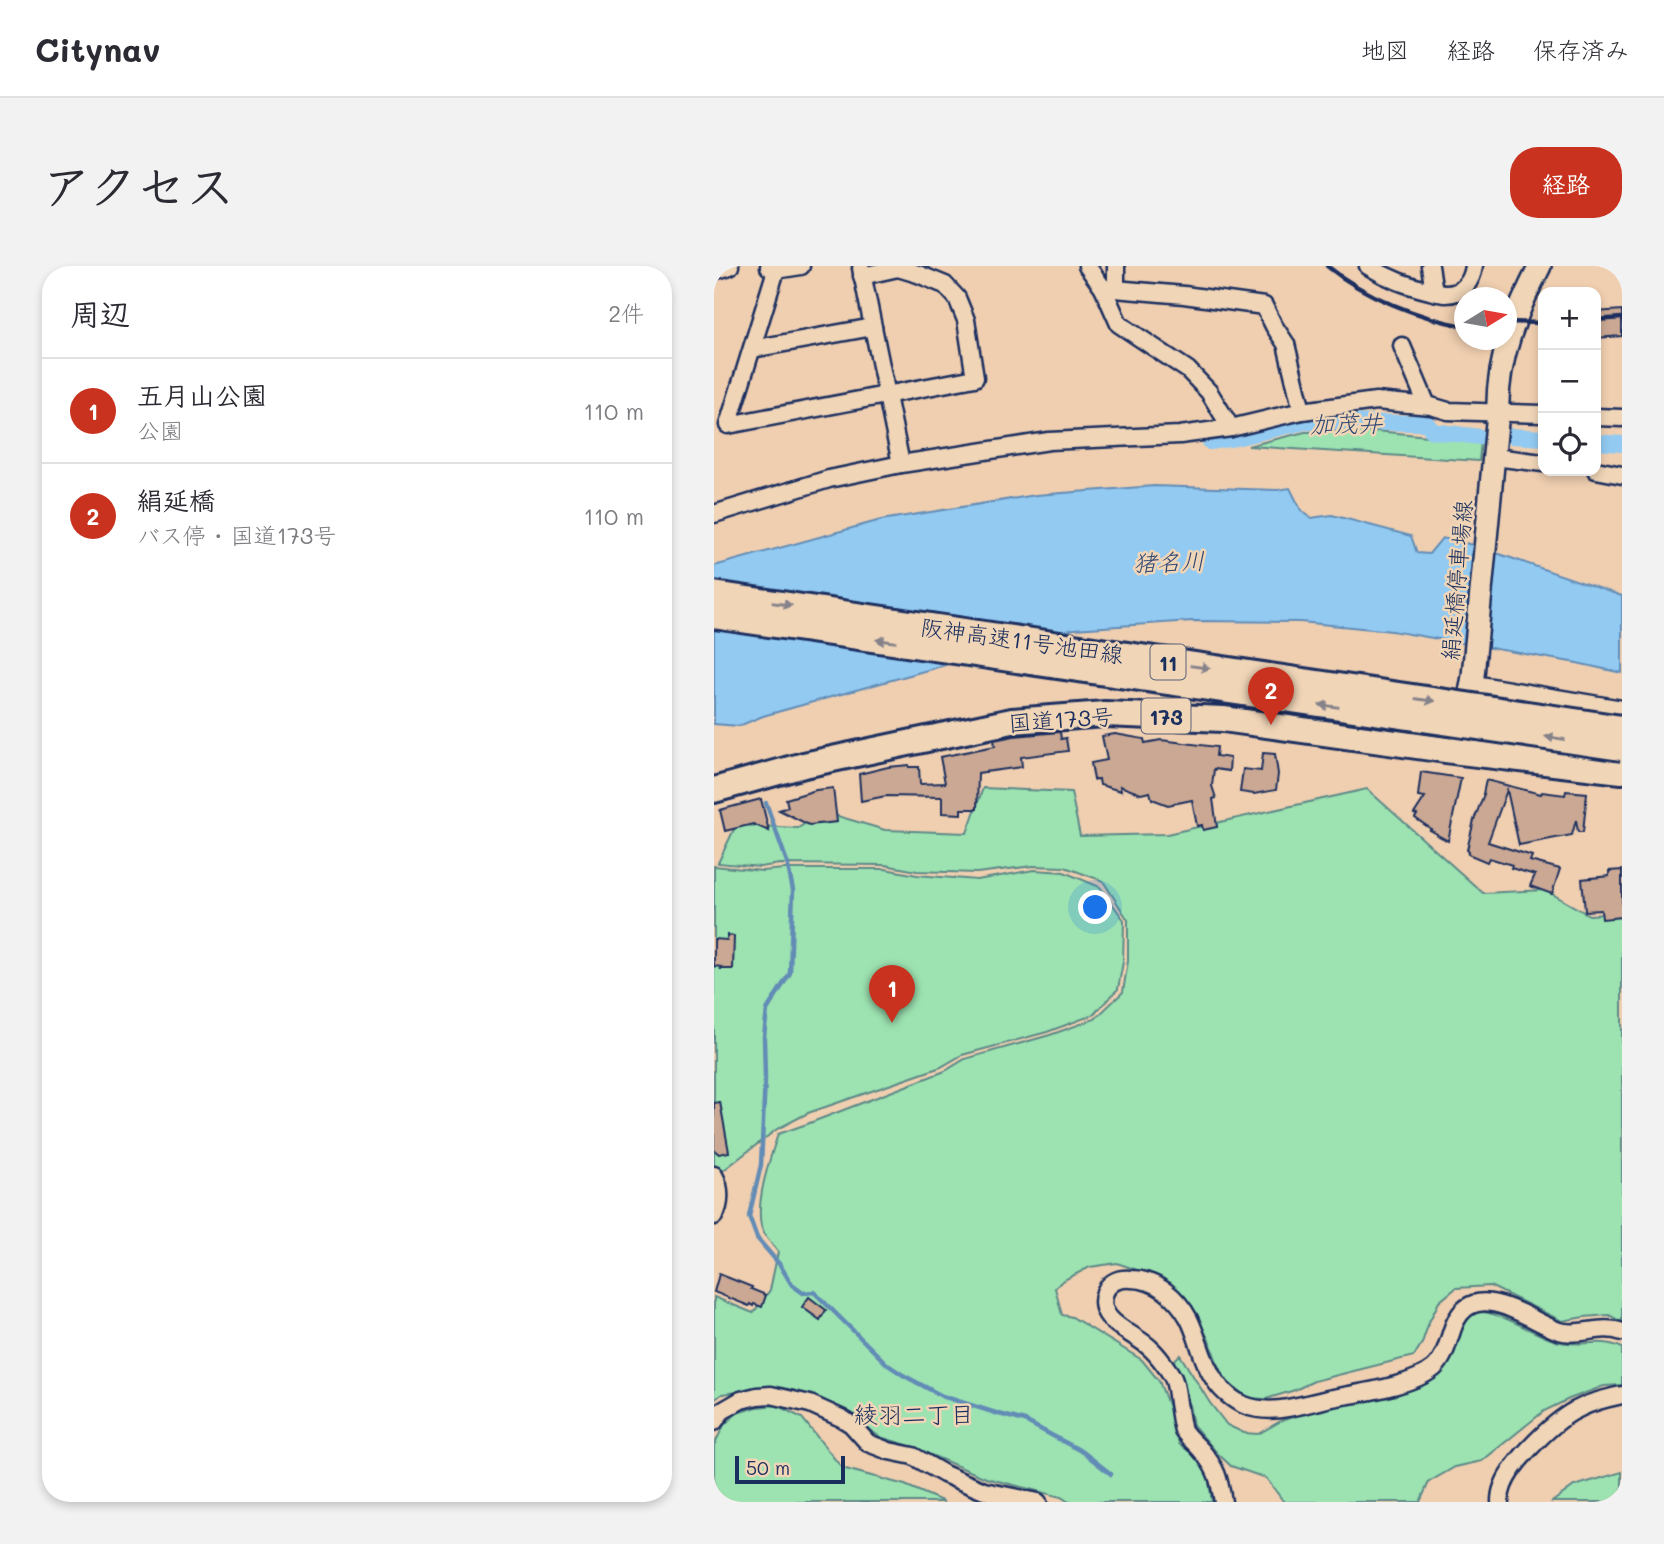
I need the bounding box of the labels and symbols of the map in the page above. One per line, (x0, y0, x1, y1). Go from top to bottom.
north arrow (1454, 287, 1517, 350)
water label: 加茂井 (1310, 407, 1383, 439)
street label: 絹延橋停車場線 (1434, 498, 1478, 662)
water label: 猪名川 (1132, 544, 1206, 578)
one-way arrow (771, 599, 793, 610)
street label: 阪神高速11号池田線 (919, 611, 1125, 669)
one-way arrow (875, 636, 897, 647)
road number: 11 (1150, 644, 1186, 680)
one-way arrow (1190, 661, 1212, 672)
pin: 2 (1248, 667, 1294, 725)
one-way arrow (1415, 694, 1437, 705)
road number: 173 (1142, 699, 1190, 734)
street label: 国道173号 (1007, 700, 1115, 738)
one-way arrow (1318, 700, 1340, 711)
one-way arrow (1543, 732, 1565, 743)
your location (1078, 890, 1112, 924)
pin: 1 (869, 965, 915, 1023)
district label: 綾羽二丁目 (854, 1398, 974, 1429)
scale bar (735, 1453, 845, 1485)

